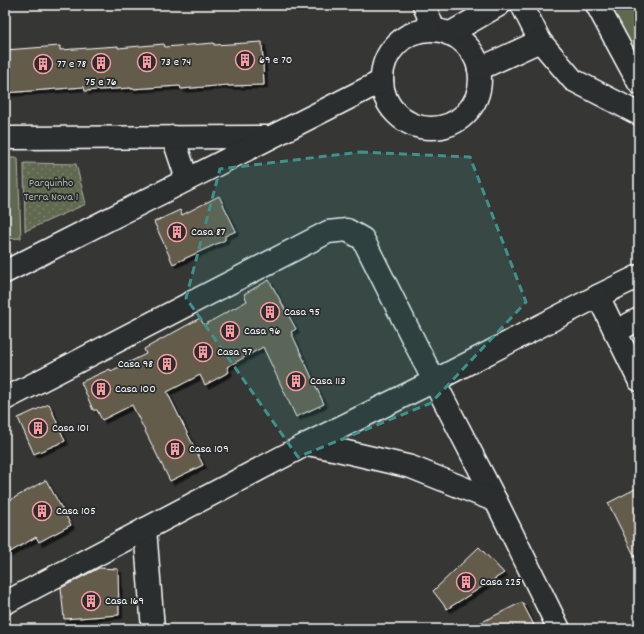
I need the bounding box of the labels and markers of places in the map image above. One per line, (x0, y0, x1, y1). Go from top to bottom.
building icon: 69 e 70 (234, 49, 256, 71)
building icon: 73 e 74 (136, 51, 158, 73)
building icon: 75 e 76 (90, 52, 112, 74)
place label: 69 e 70 (259, 52, 292, 69)
building icon: 77 e 78 (32, 53, 54, 75)
place label: 73 e 74 (161, 54, 191, 71)
place label: 77 e 78 (57, 56, 87, 73)
place label: 75 e 76 (85, 74, 117, 91)
building icon: Casa 87 (166, 221, 188, 243)
place label: Casa 87 (191, 224, 226, 241)
building icon: Casa 95 (259, 301, 281, 323)
place label: Casa 95 (284, 304, 320, 321)
building icon: Casa 96 (219, 320, 241, 342)
place label: Casa 96 (244, 323, 280, 340)
building icon: Casa 97 (192, 341, 214, 363)
place label: Casa 97 (217, 344, 252, 361)
building icon: Casa 98 (156, 353, 178, 375)
place label: Casa 98 (118, 356, 153, 373)
building icon: Casa 113 (285, 370, 307, 392)
place label: Casa 113 (310, 373, 346, 390)
building icon: Casa 100 (90, 378, 112, 400)
place label: Casa 100 (115, 381, 156, 398)
building icon: Casa 101 (27, 417, 49, 439)
place label: Casa 101 (52, 420, 89, 437)
building icon: Casa 109 (164, 438, 186, 460)
place label: Casa 109 (189, 441, 229, 458)
building icon: Casa 105 (31, 500, 53, 522)
place label: Casa 105 (56, 503, 96, 520)
building icon: Casa 225 (455, 571, 477, 593)
place label: Casa 225 (480, 574, 521, 591)
building icon: Casa 169 (80, 590, 102, 612)
place label: Casa 169 (105, 593, 144, 610)

